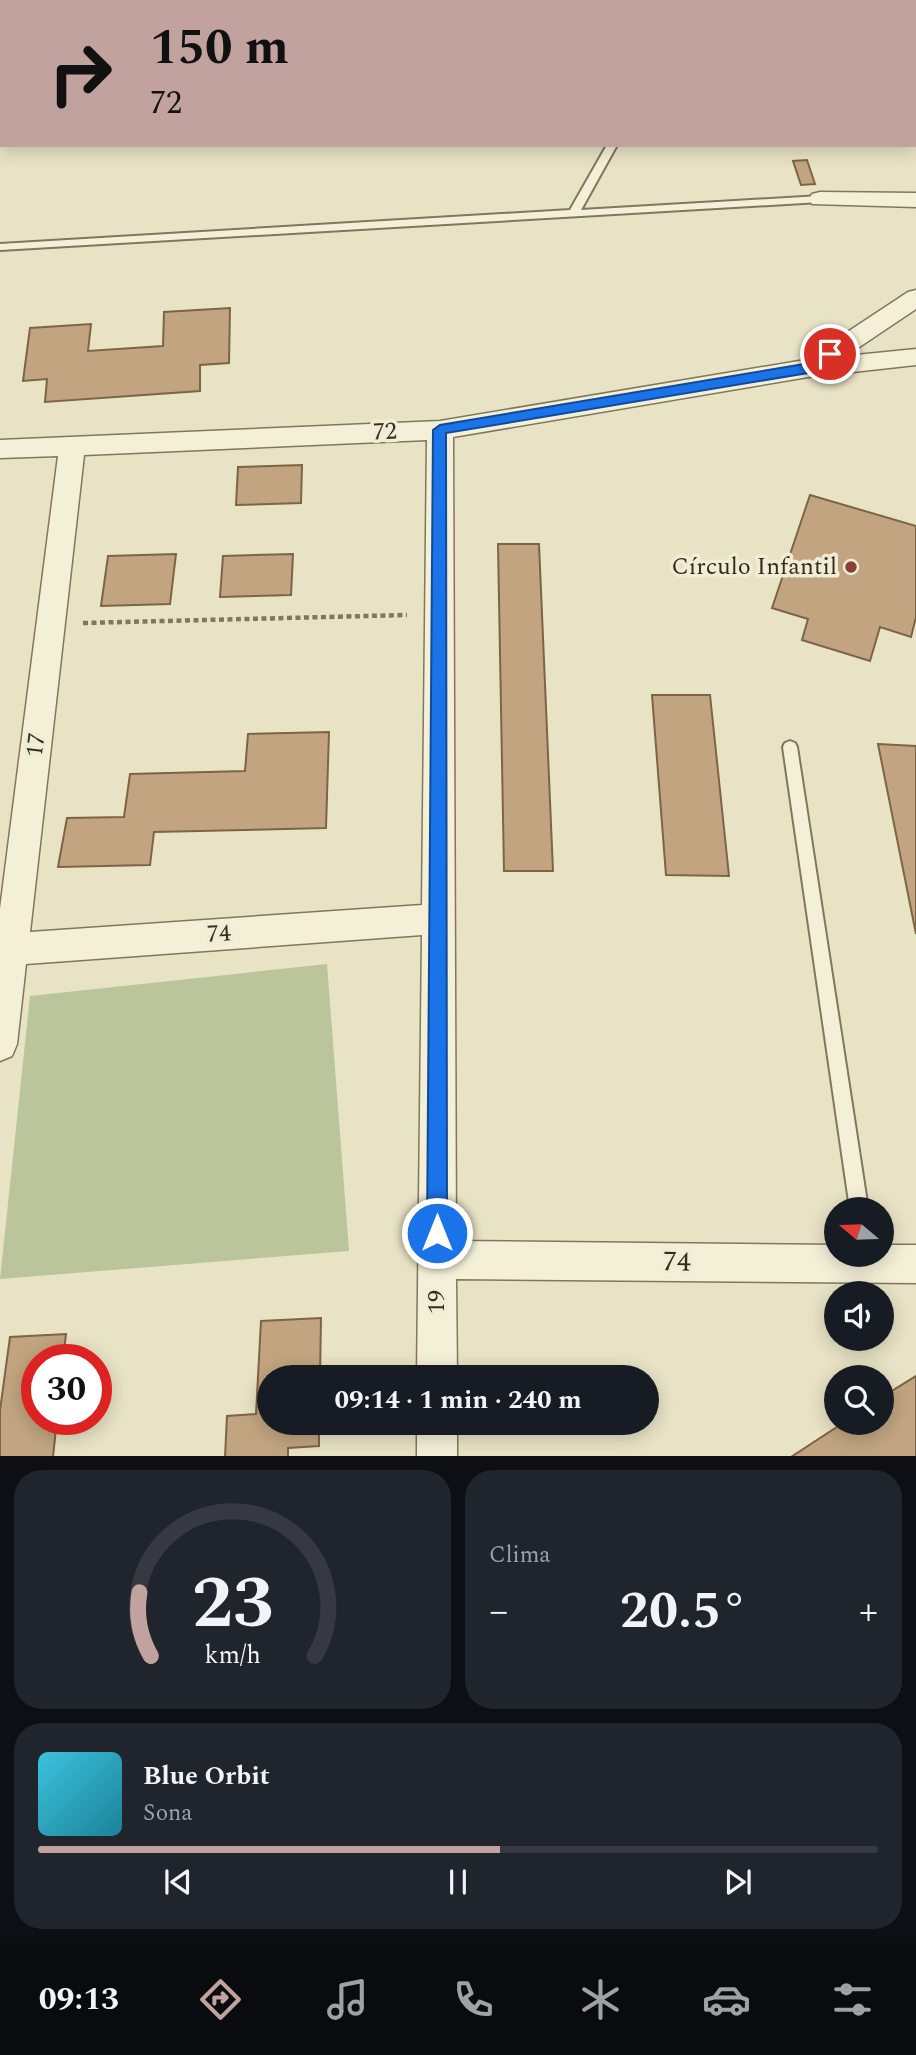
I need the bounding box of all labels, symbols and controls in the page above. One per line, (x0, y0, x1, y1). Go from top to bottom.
text: 150 m (150, 11, 289, 86)
icon: right (35, 28, 126, 119)
text: 72 (150, 79, 182, 128)
pin (800, 324, 860, 384)
icon: arrive (811, 335, 849, 373)
street label: 72 (372, 413, 398, 451)
place label: Círculo Infantil (671, 549, 837, 585)
marker: Círculo Infantil (843, 559, 859, 575)
street label: 17 (17, 731, 55, 759)
street label: 74 (206, 915, 232, 953)
position arrow (400, 1196, 474, 1270)
north arrow (824, 1197, 894, 1267)
map controls (824, 1197, 894, 1435)
street label: 74 (663, 1240, 691, 1284)
button: sound (824, 1281, 894, 1351)
street label: 19 (419, 1290, 455, 1314)
speed limit sign: 30 (21, 1344, 112, 1435)
button: search (824, 1365, 894, 1435)
text: 09:14 · 1 min · 240 m (334, 1380, 582, 1420)
text: Clima (489, 1538, 551, 1573)
text: 23 (192, 1549, 273, 1660)
text: 20.5° (620, 1572, 747, 1651)
text: − (489, 1583, 508, 1641)
text: + (859, 1583, 878, 1641)
text: km/h (204, 1636, 261, 1674)
text: Blue Orbit (143, 1756, 270, 1796)
text: Sona (143, 1796, 193, 1831)
icon: previous (159, 1863, 197, 1901)
icon: pause (439, 1863, 477, 1901)
icon: next (719, 1863, 757, 1901)
text: 09:13 (39, 1975, 119, 2024)
icon: directions (196, 1975, 245, 2024)
icon: music (323, 1975, 372, 2024)
icon: phone (449, 1975, 498, 2024)
icon: climate (576, 1975, 625, 2024)
icon: car (702, 1975, 751, 2024)
icon: filters (828, 1975, 877, 2024)

